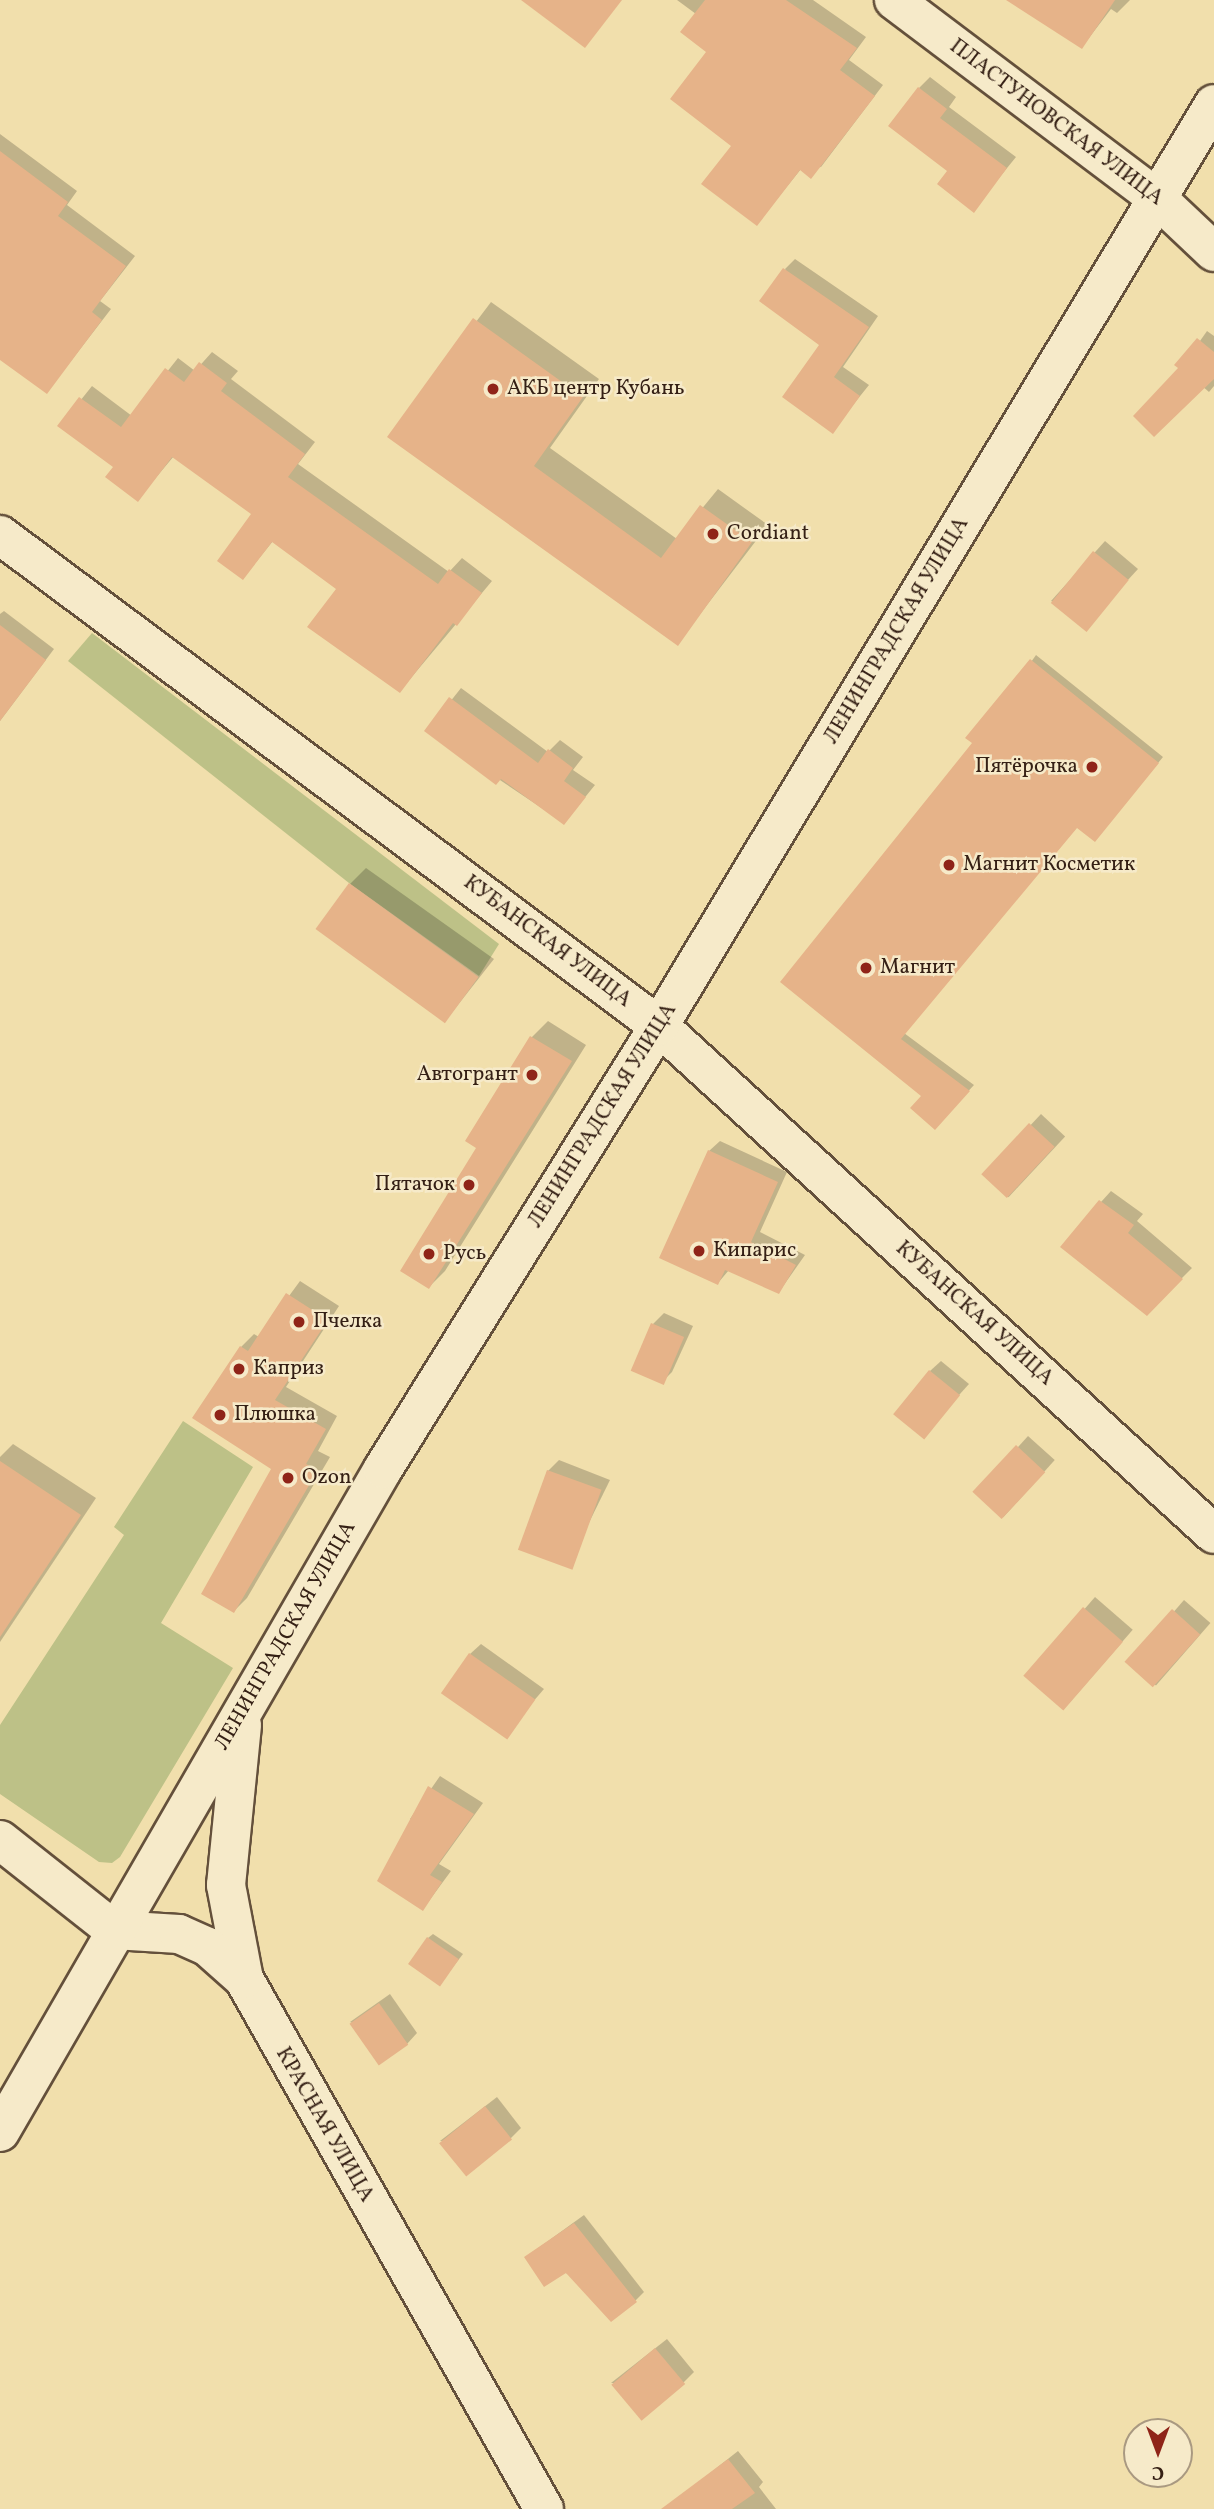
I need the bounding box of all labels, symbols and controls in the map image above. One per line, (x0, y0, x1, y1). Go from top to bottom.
street label: ПЛАСТУНОВСКАЯ УЛИЦА (944, 34, 1168, 212)
place label: АКБ центр Кубань (507, 376, 685, 402)
marker: АКБ центр Кубань (485, 381, 501, 397)
street label: ЛЕНИНГРАДСКАЯ УЛИЦА (819, 513, 975, 749)
place label: Cordiant (727, 521, 809, 547)
marker: Cordiant (705, 526, 721, 542)
place label: Пятёрочка (975, 754, 1078, 780)
marker: Пятёрочка (1084, 759, 1100, 775)
place label: Магнит Косметик (963, 852, 1135, 878)
marker: Магнит Косметик (941, 857, 957, 873)
street label: КУБАНСКАЯ УЛИЦА (458, 871, 636, 1013)
place label: Магнит (880, 955, 955, 981)
marker: Магнит (858, 960, 874, 976)
street label: ЛЕНИНГРАДСКАЯ УЛИЦА (523, 999, 683, 1233)
place label: Автогрант (417, 1062, 518, 1088)
marker: Автогрант (524, 1067, 540, 1083)
place label: Пятачок (375, 1172, 455, 1198)
marker: Пятачок (461, 1177, 477, 1193)
street label: КУБАНСКАЯ УЛИЦА (890, 1236, 1058, 1392)
place label: Кипарис (713, 1238, 796, 1264)
place label: Русь (443, 1241, 486, 1267)
marker: Кипарис (691, 1243, 707, 1259)
marker: Русь (421, 1246, 437, 1262)
place label: Пчелка (313, 1309, 383, 1335)
marker: Пчелка (291, 1314, 307, 1330)
place label: Каприз (253, 1356, 324, 1382)
marker: Каприз (231, 1361, 247, 1377)
place label: Плюшка (234, 1402, 316, 1428)
marker: Плюшка (212, 1407, 228, 1423)
place label: Ozon (302, 1465, 352, 1491)
marker: Ozon (280, 1470, 296, 1486)
street label: ЛЕНИНГРАДСКАЯ УЛИЦА (210, 1517, 362, 1755)
street label: КРАСНАЯ УЛИЦА (269, 2043, 379, 2207)
north arrow (1123, 2418, 1193, 2488)
text: С (1152, 2459, 1164, 2485)

